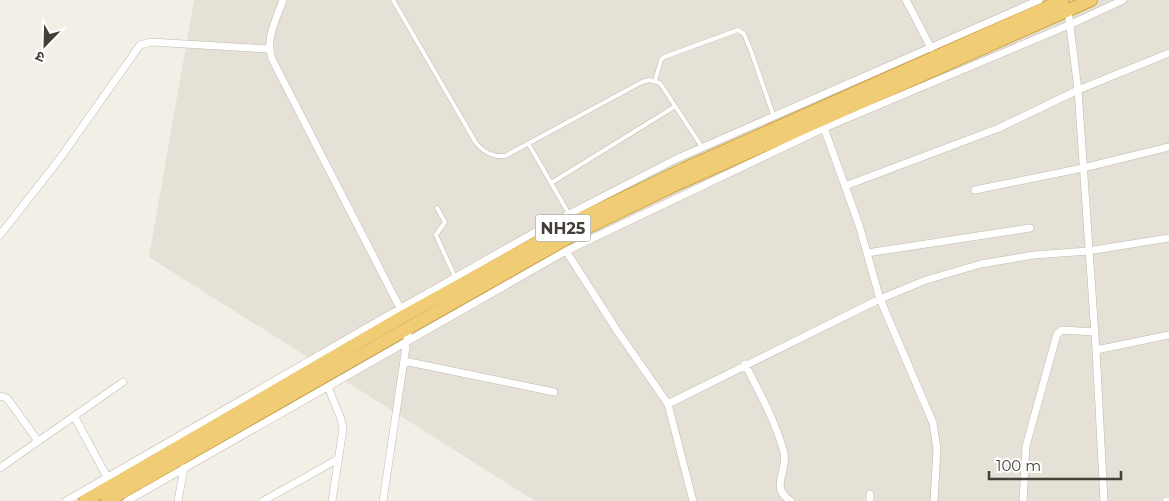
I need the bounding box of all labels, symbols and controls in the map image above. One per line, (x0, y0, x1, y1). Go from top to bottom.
north arrow (20, 20, 70, 70)
text: उ (32, 47, 47, 67)
road number: NH25 (536, 214, 590, 242)
scale bar (989, 448, 1122, 480)
text: 100 m (996, 456, 1041, 475)

